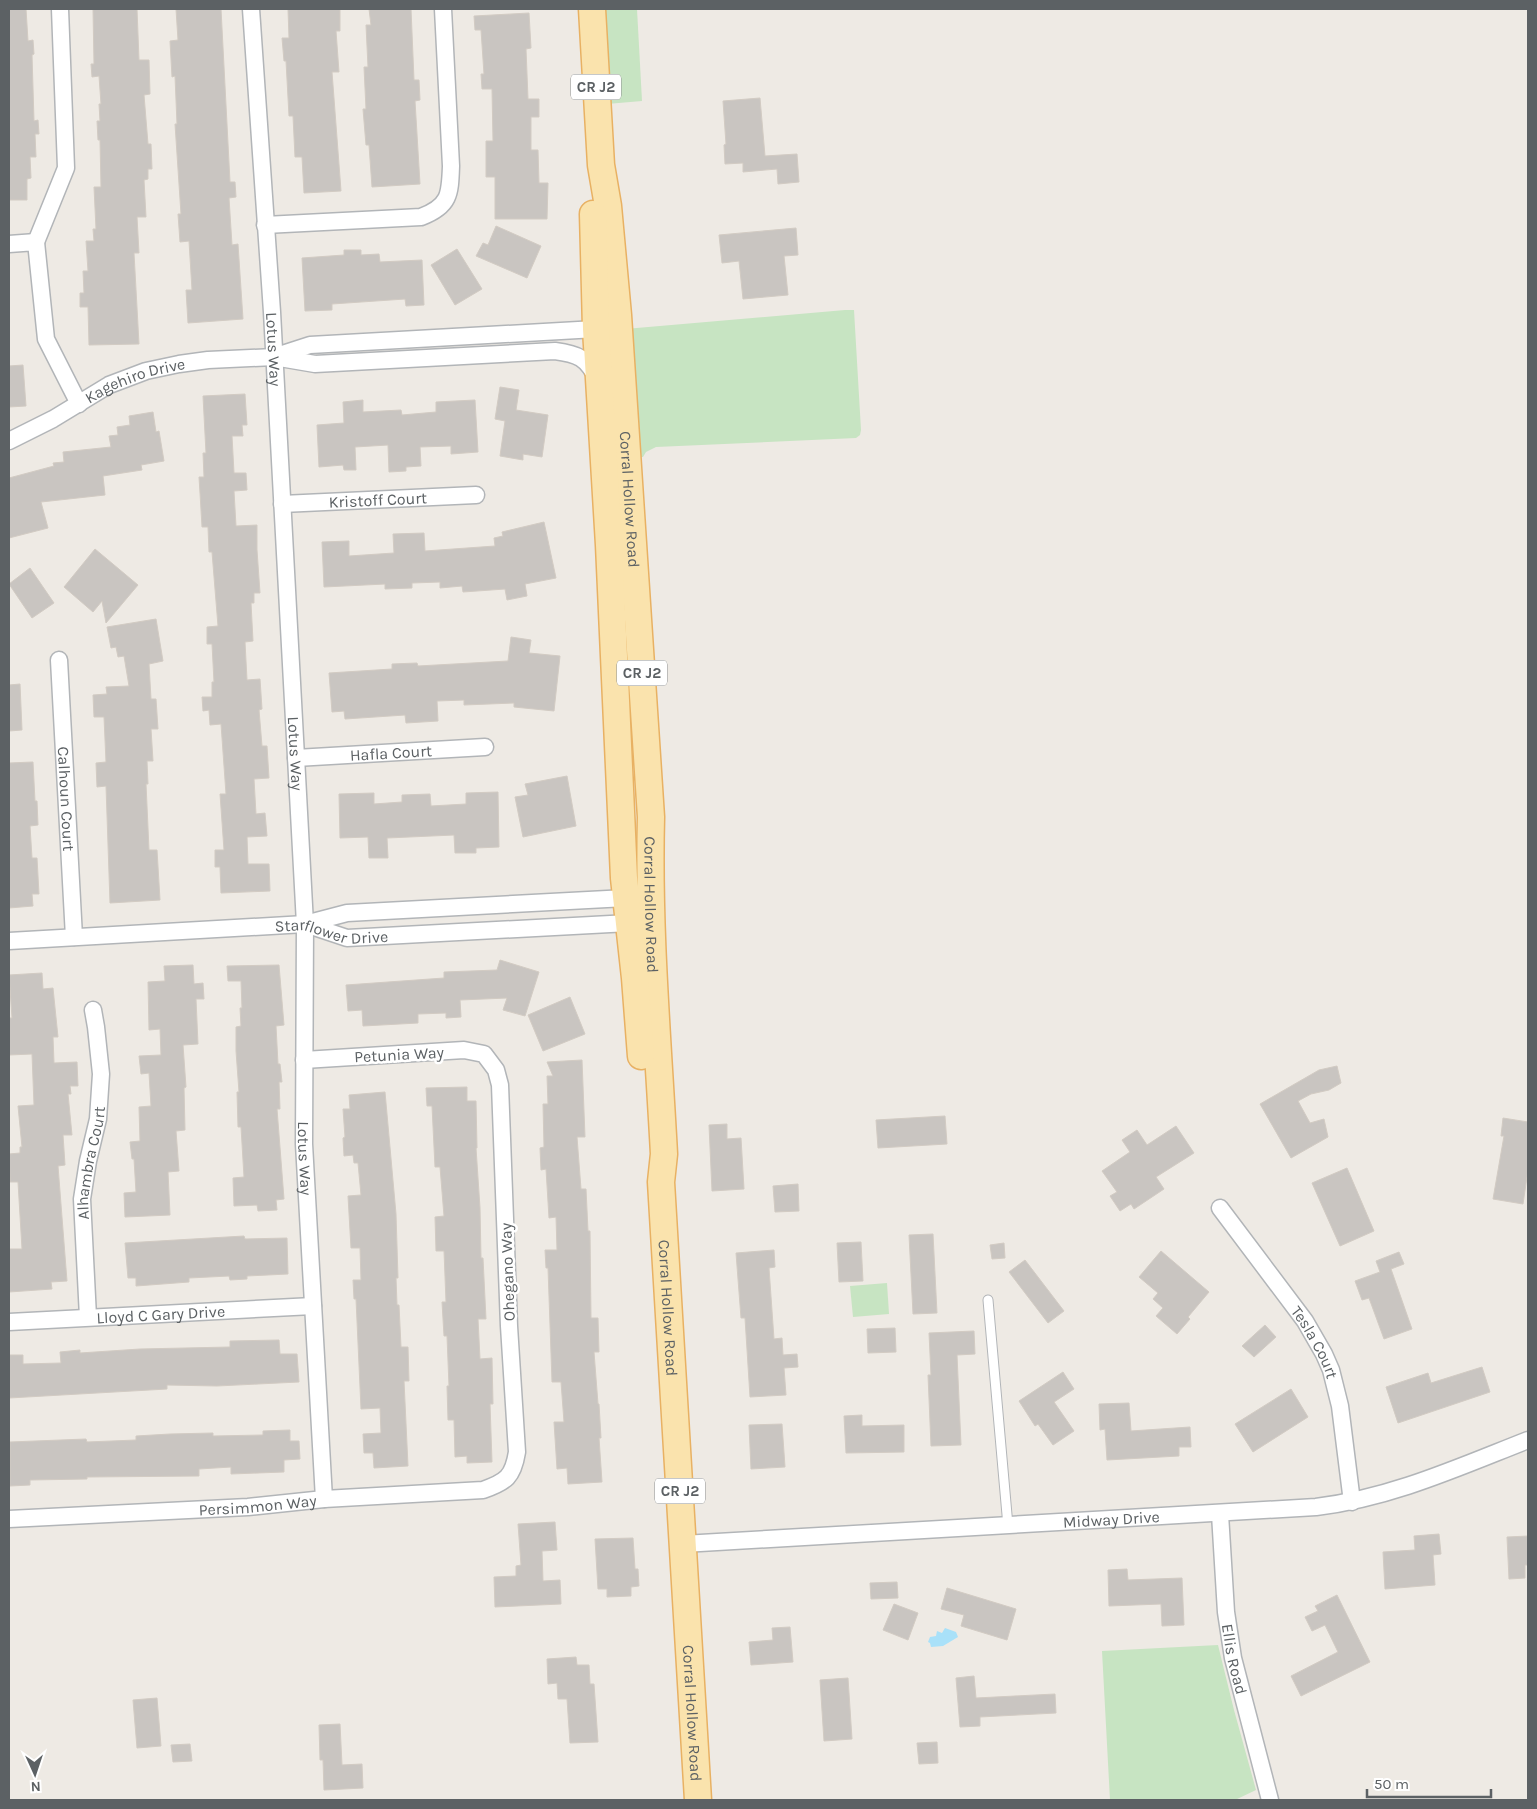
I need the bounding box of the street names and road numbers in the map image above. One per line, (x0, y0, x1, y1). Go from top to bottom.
road number: CR J2 (571, 74, 621, 100)
street label: Lotus Way (262, 312, 285, 387)
street label: Kagehiro Drive (81, 354, 186, 407)
street label: Corral Hollow Road (616, 430, 644, 568)
street label: Kristoff Court (328, 488, 428, 512)
road number: CR J2 (617, 660, 667, 686)
street label: Lotus Way (284, 716, 307, 792)
street label: Hafla Court (349, 741, 432, 765)
street label: Calhoun Court (54, 746, 78, 852)
street label: Corral Hollow Road (640, 836, 662, 973)
street label: Starflower Drive (274, 915, 389, 948)
street label: Petunia Way (354, 1043, 445, 1066)
street label: Alhambra Court (73, 1106, 109, 1220)
street label: Lotus Way (294, 1121, 316, 1197)
street label: Ohegano Way (496, 1222, 519, 1321)
street label: Corral Hollow Road (654, 1239, 682, 1377)
street label: Lloyd C Gary Drive (96, 1302, 226, 1327)
street label: Tesla Court (1287, 1302, 1342, 1381)
road number: CR J2 (655, 1478, 705, 1504)
street label: Persimmon Way (198, 1491, 318, 1519)
street label: Midway Drive (1062, 1507, 1160, 1532)
street label: Ellis Road (1218, 1622, 1251, 1697)
street label: Corral Hollow Road (679, 1644, 706, 1782)

